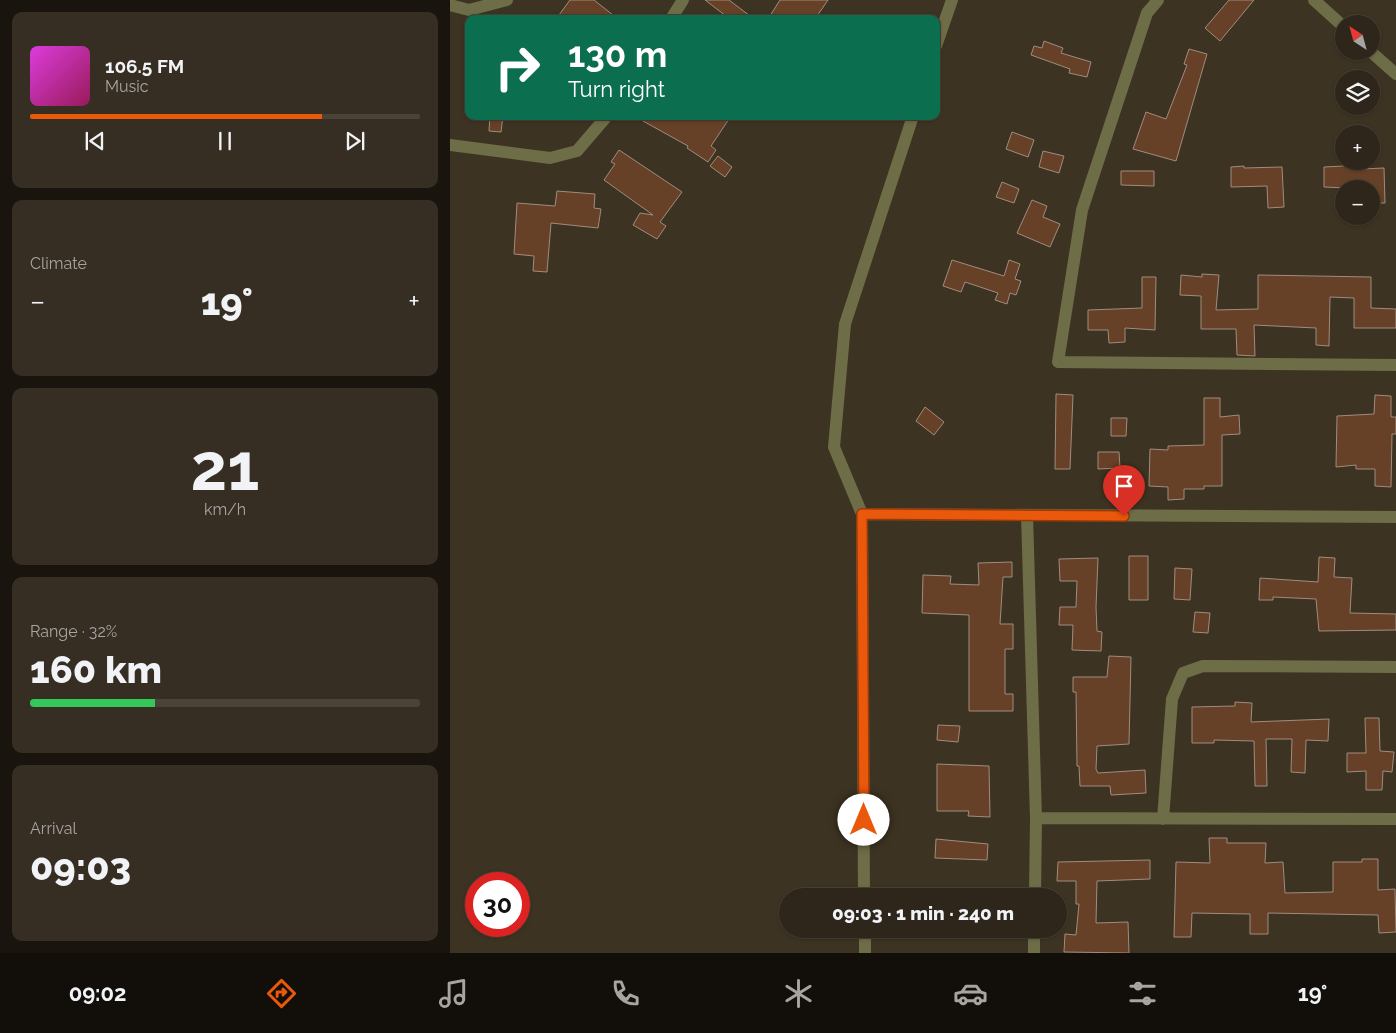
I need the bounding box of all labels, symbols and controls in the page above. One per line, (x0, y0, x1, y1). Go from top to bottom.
north arrow (1335, 15, 1380, 60)
map controls (1335, 15, 1380, 225)
text: 130 m (568, 34, 667, 75)
icon: right (485, 35, 550, 100)
text: 106.5 FM (105, 55, 184, 77)
button: layers (1335, 70, 1380, 115)
text: Turn right (568, 76, 665, 102)
text: Music (105, 77, 149, 96)
button: + (1335, 125, 1380, 170)
icon: previous (81, 127, 109, 155)
icon: pause (211, 127, 239, 155)
icon: next (341, 127, 369, 155)
button: − (1335, 180, 1380, 225)
text: Climate (30, 254, 87, 273)
text: 19° (201, 279, 253, 324)
text: − (30, 285, 45, 318)
text: + (408, 285, 420, 318)
text: 21 (191, 429, 259, 505)
pin (1103, 465, 1145, 516)
icon: arrive (1110, 472, 1138, 500)
text: km/h (204, 500, 246, 519)
text: Range · 32% (30, 622, 117, 641)
text: 160 km (30, 647, 162, 692)
position arrow (837, 793, 889, 845)
text: Arrival (30, 819, 77, 838)
text: 09:03 (30, 844, 131, 889)
speed limit sign: 30 (465, 872, 530, 937)
text: 09:03 · 1 min · 240 m (832, 902, 1014, 924)
icon: directions (264, 976, 299, 1011)
icon: music (436, 976, 471, 1011)
icon: phone (608, 976, 643, 1011)
icon: climate (781, 976, 816, 1011)
icon: car (953, 976, 988, 1011)
icon: filters (1125, 976, 1160, 1011)
text: 09:02 (69, 980, 126, 1006)
text: 19° (1298, 980, 1327, 1006)

